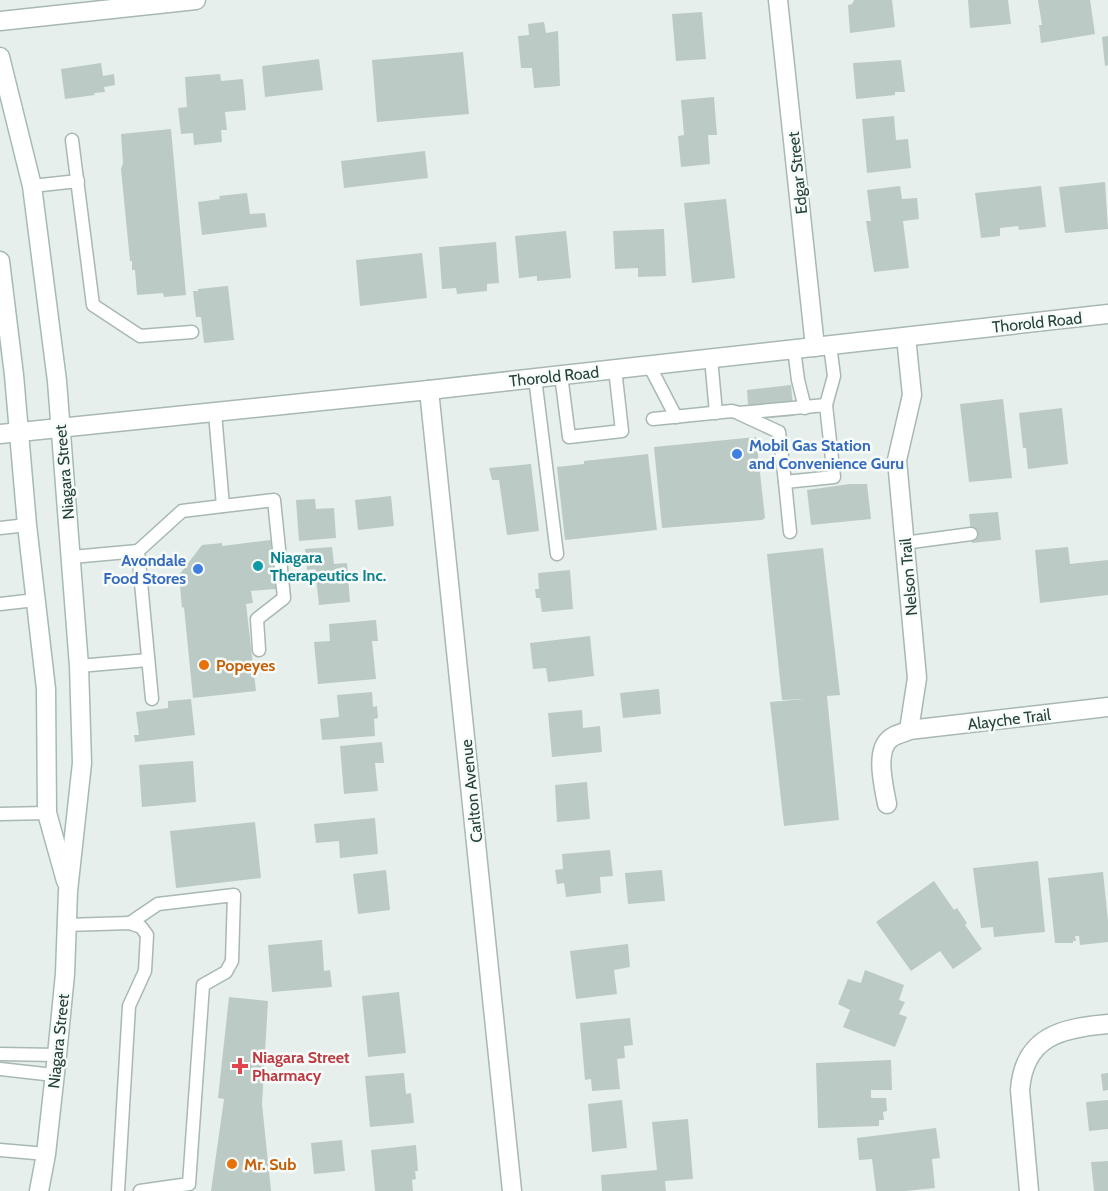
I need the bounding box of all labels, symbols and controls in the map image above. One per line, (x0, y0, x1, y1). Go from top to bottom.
street label: Edgar Street (784, 130, 811, 215)
street label: Thorold Road (991, 308, 1083, 337)
street label: Thorold Road (508, 362, 600, 391)
street label: Niagara Street (51, 423, 78, 520)
place label: Mobil Gas Station and Convenience Guru (749, 436, 904, 473)
marker: Mobil Gas Station and Convenience Guru (730, 447, 744, 461)
street label: Nelson Trail (896, 537, 921, 617)
place label: Niagara Therapeutics Inc. (270, 548, 386, 585)
place label: Avondale Food Stores (103, 551, 186, 588)
marker: Niagara Therapeutics Inc. (251, 559, 265, 573)
marker: Avondale Food Stores (191, 562, 205, 576)
place label: Popeyes (216, 656, 275, 675)
marker: Popeyes (197, 658, 211, 672)
street label: Alayche Trail (966, 705, 1052, 734)
street label: Carlton Avenue (457, 738, 486, 844)
street label: Niagara Street (44, 992, 73, 1089)
place label: Niagara Street Pharmacy (252, 1048, 350, 1085)
marker: Niagara Street Pharmacy (233, 1059, 247, 1073)
place label: Mr. Sub (244, 1155, 296, 1174)
marker: Mr. Sub (225, 1157, 239, 1171)

